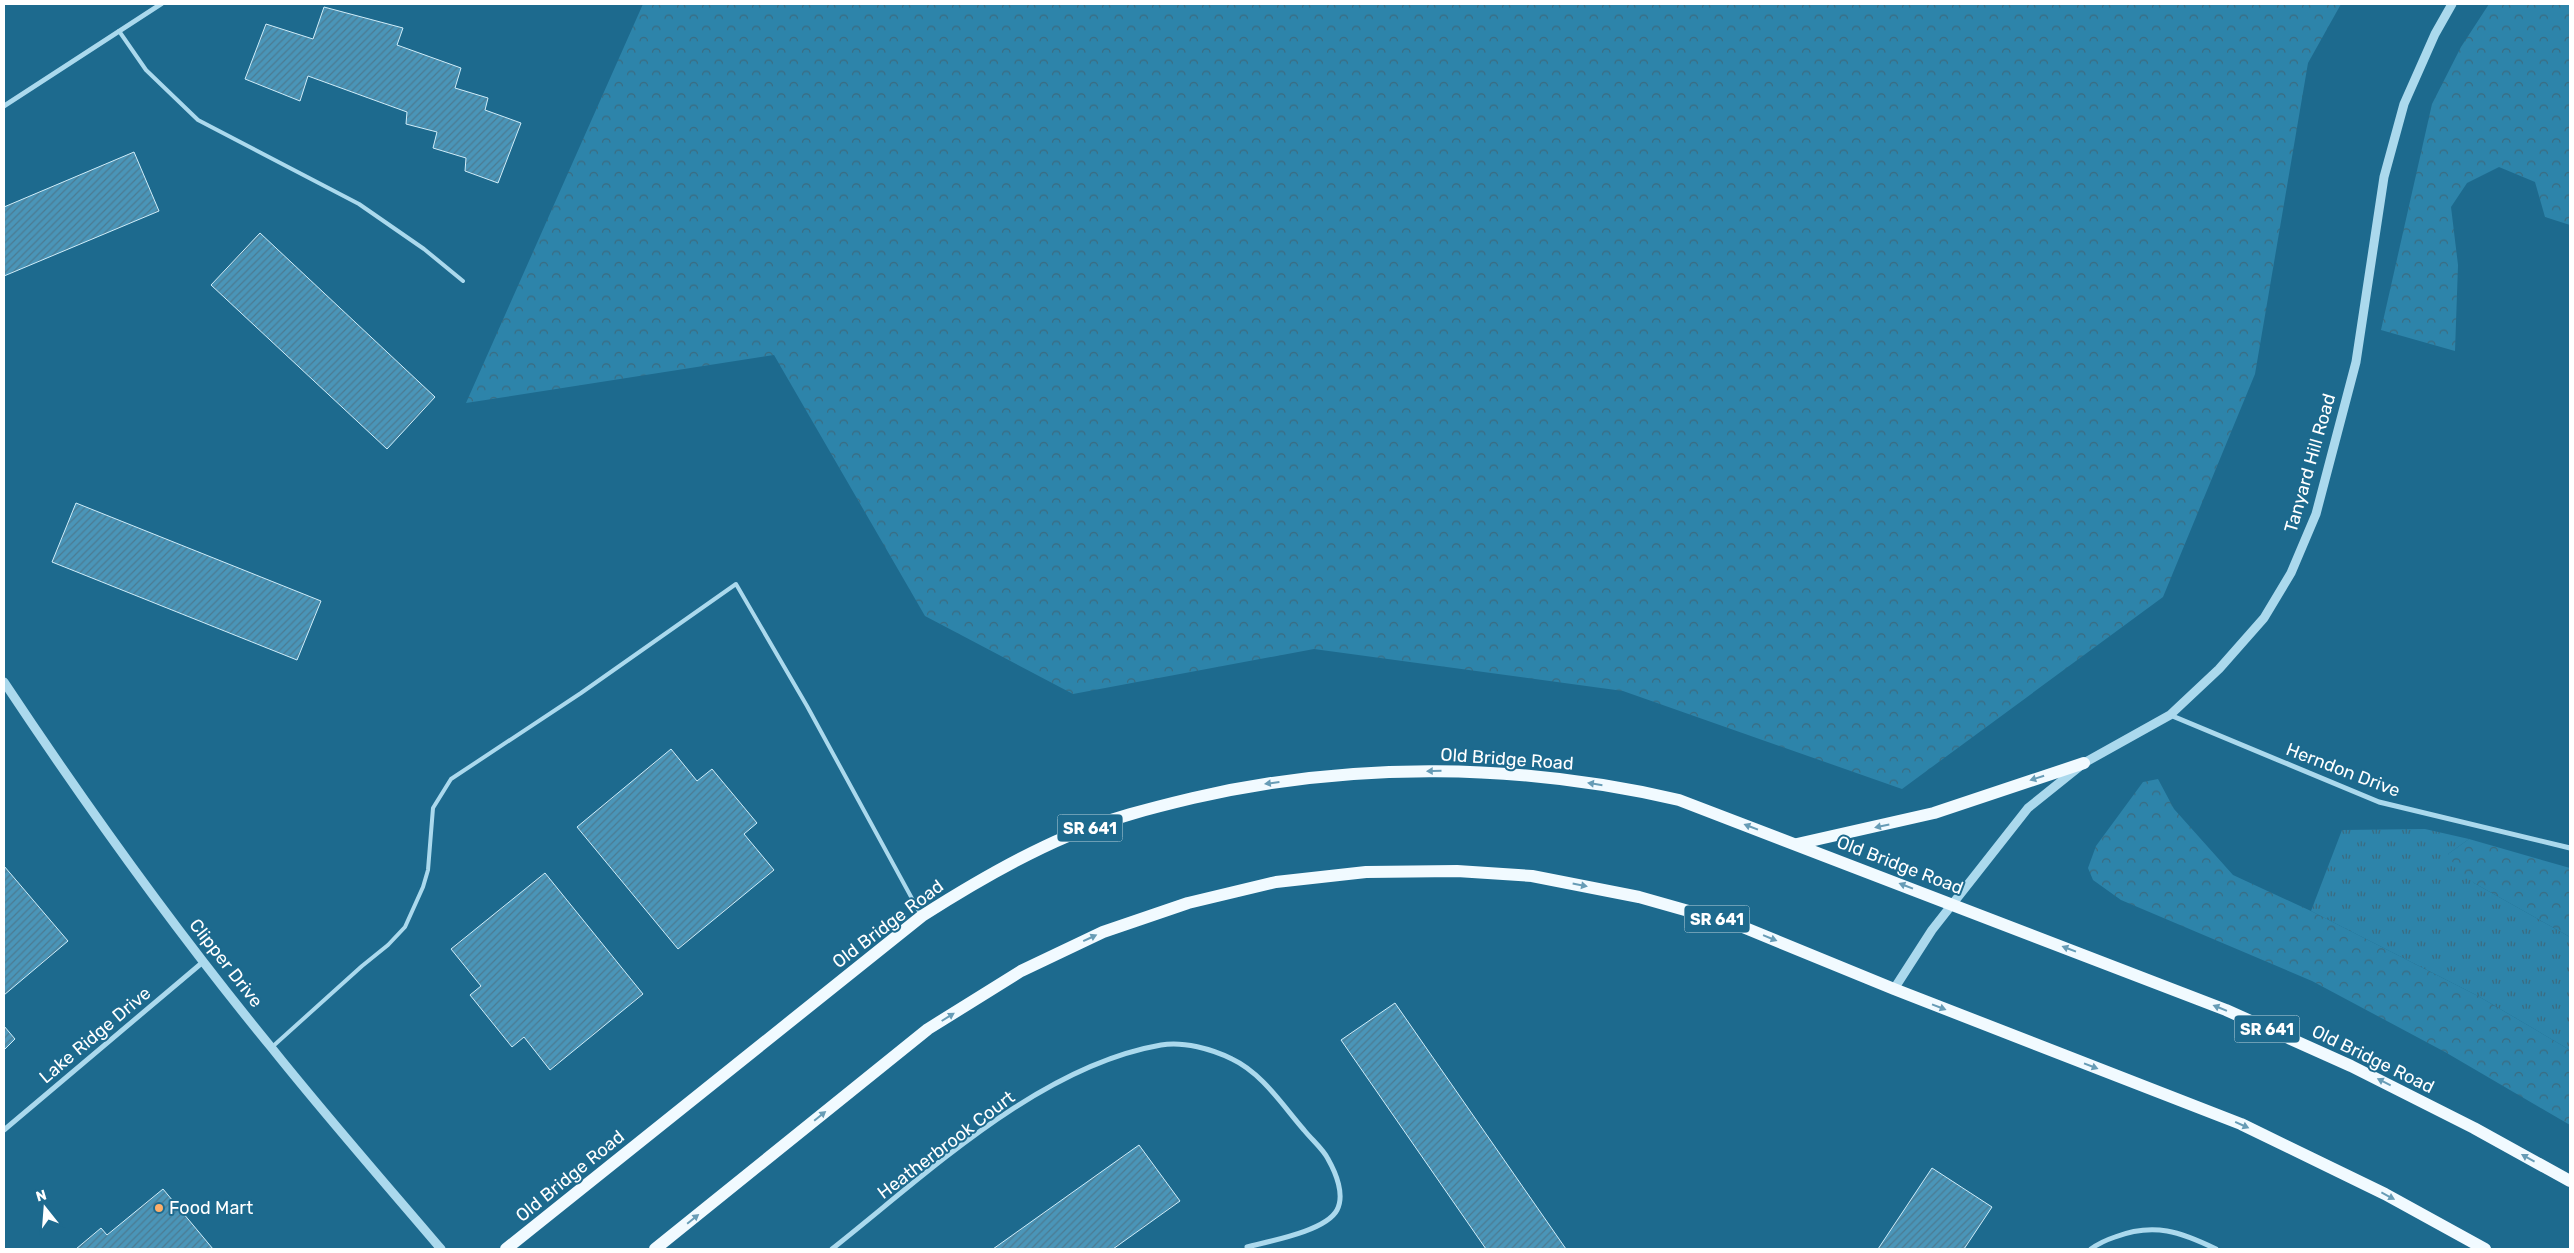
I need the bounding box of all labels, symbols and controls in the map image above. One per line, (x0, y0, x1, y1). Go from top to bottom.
street label: Tanyard Hill Road (2280, 391, 2340, 535)
street label: Herndon Drive (2283, 738, 2403, 802)
street label: Old Bridge Road (1440, 743, 1574, 775)
one-way arrow (1425, 767, 1441, 775)
one-way arrow (2030, 775, 2045, 782)
one-way arrow (1264, 779, 1280, 787)
one-way arrow (1587, 780, 1603, 788)
road number: SR 641 (1058, 814, 1122, 841)
one-way arrow (1874, 822, 1890, 830)
one-way arrow (1744, 823, 1759, 830)
street label: Old Bridge Road (1834, 831, 1966, 899)
street label: Old Bridge Road (828, 875, 948, 973)
one-way arrow (1572, 882, 1588, 890)
one-way arrow (1899, 882, 1914, 889)
road number: SR 641 (1684, 906, 1750, 932)
street label: Clipper Drive (185, 914, 267, 1012)
one-way arrow (1083, 934, 1097, 942)
one-way arrow (1762, 935, 1777, 943)
one-way arrow (2061, 944, 2076, 952)
street label: Lake Ridge Drive (35, 982, 155, 1088)
one-way arrow (1932, 1003, 1947, 1011)
one-way arrow (2212, 1004, 2227, 1012)
one-way arrow (941, 1012, 954, 1021)
road number: SR 641 (2234, 1016, 2300, 1042)
street label: Old Bridge Road (2308, 1020, 2438, 1098)
one-way arrow (2083, 1063, 2098, 1070)
one-way arrow (2376, 1078, 2391, 1086)
street label: Heatherbrook Court (873, 1086, 1019, 1204)
one-way arrow (813, 1111, 826, 1122)
one-way arrow (2235, 1122, 2249, 1130)
street label: Old Bridge Road (511, 1125, 629, 1227)
one-way arrow (2521, 1153, 2534, 1162)
north arrow (20, 1183, 70, 1233)
text: N (34, 1186, 49, 1206)
one-way arrow (2381, 1192, 2395, 1200)
place label: Food Mart (169, 1197, 253, 1219)
marker: Food Mart (153, 1202, 165, 1214)
one-way arrow (686, 1213, 699, 1224)

